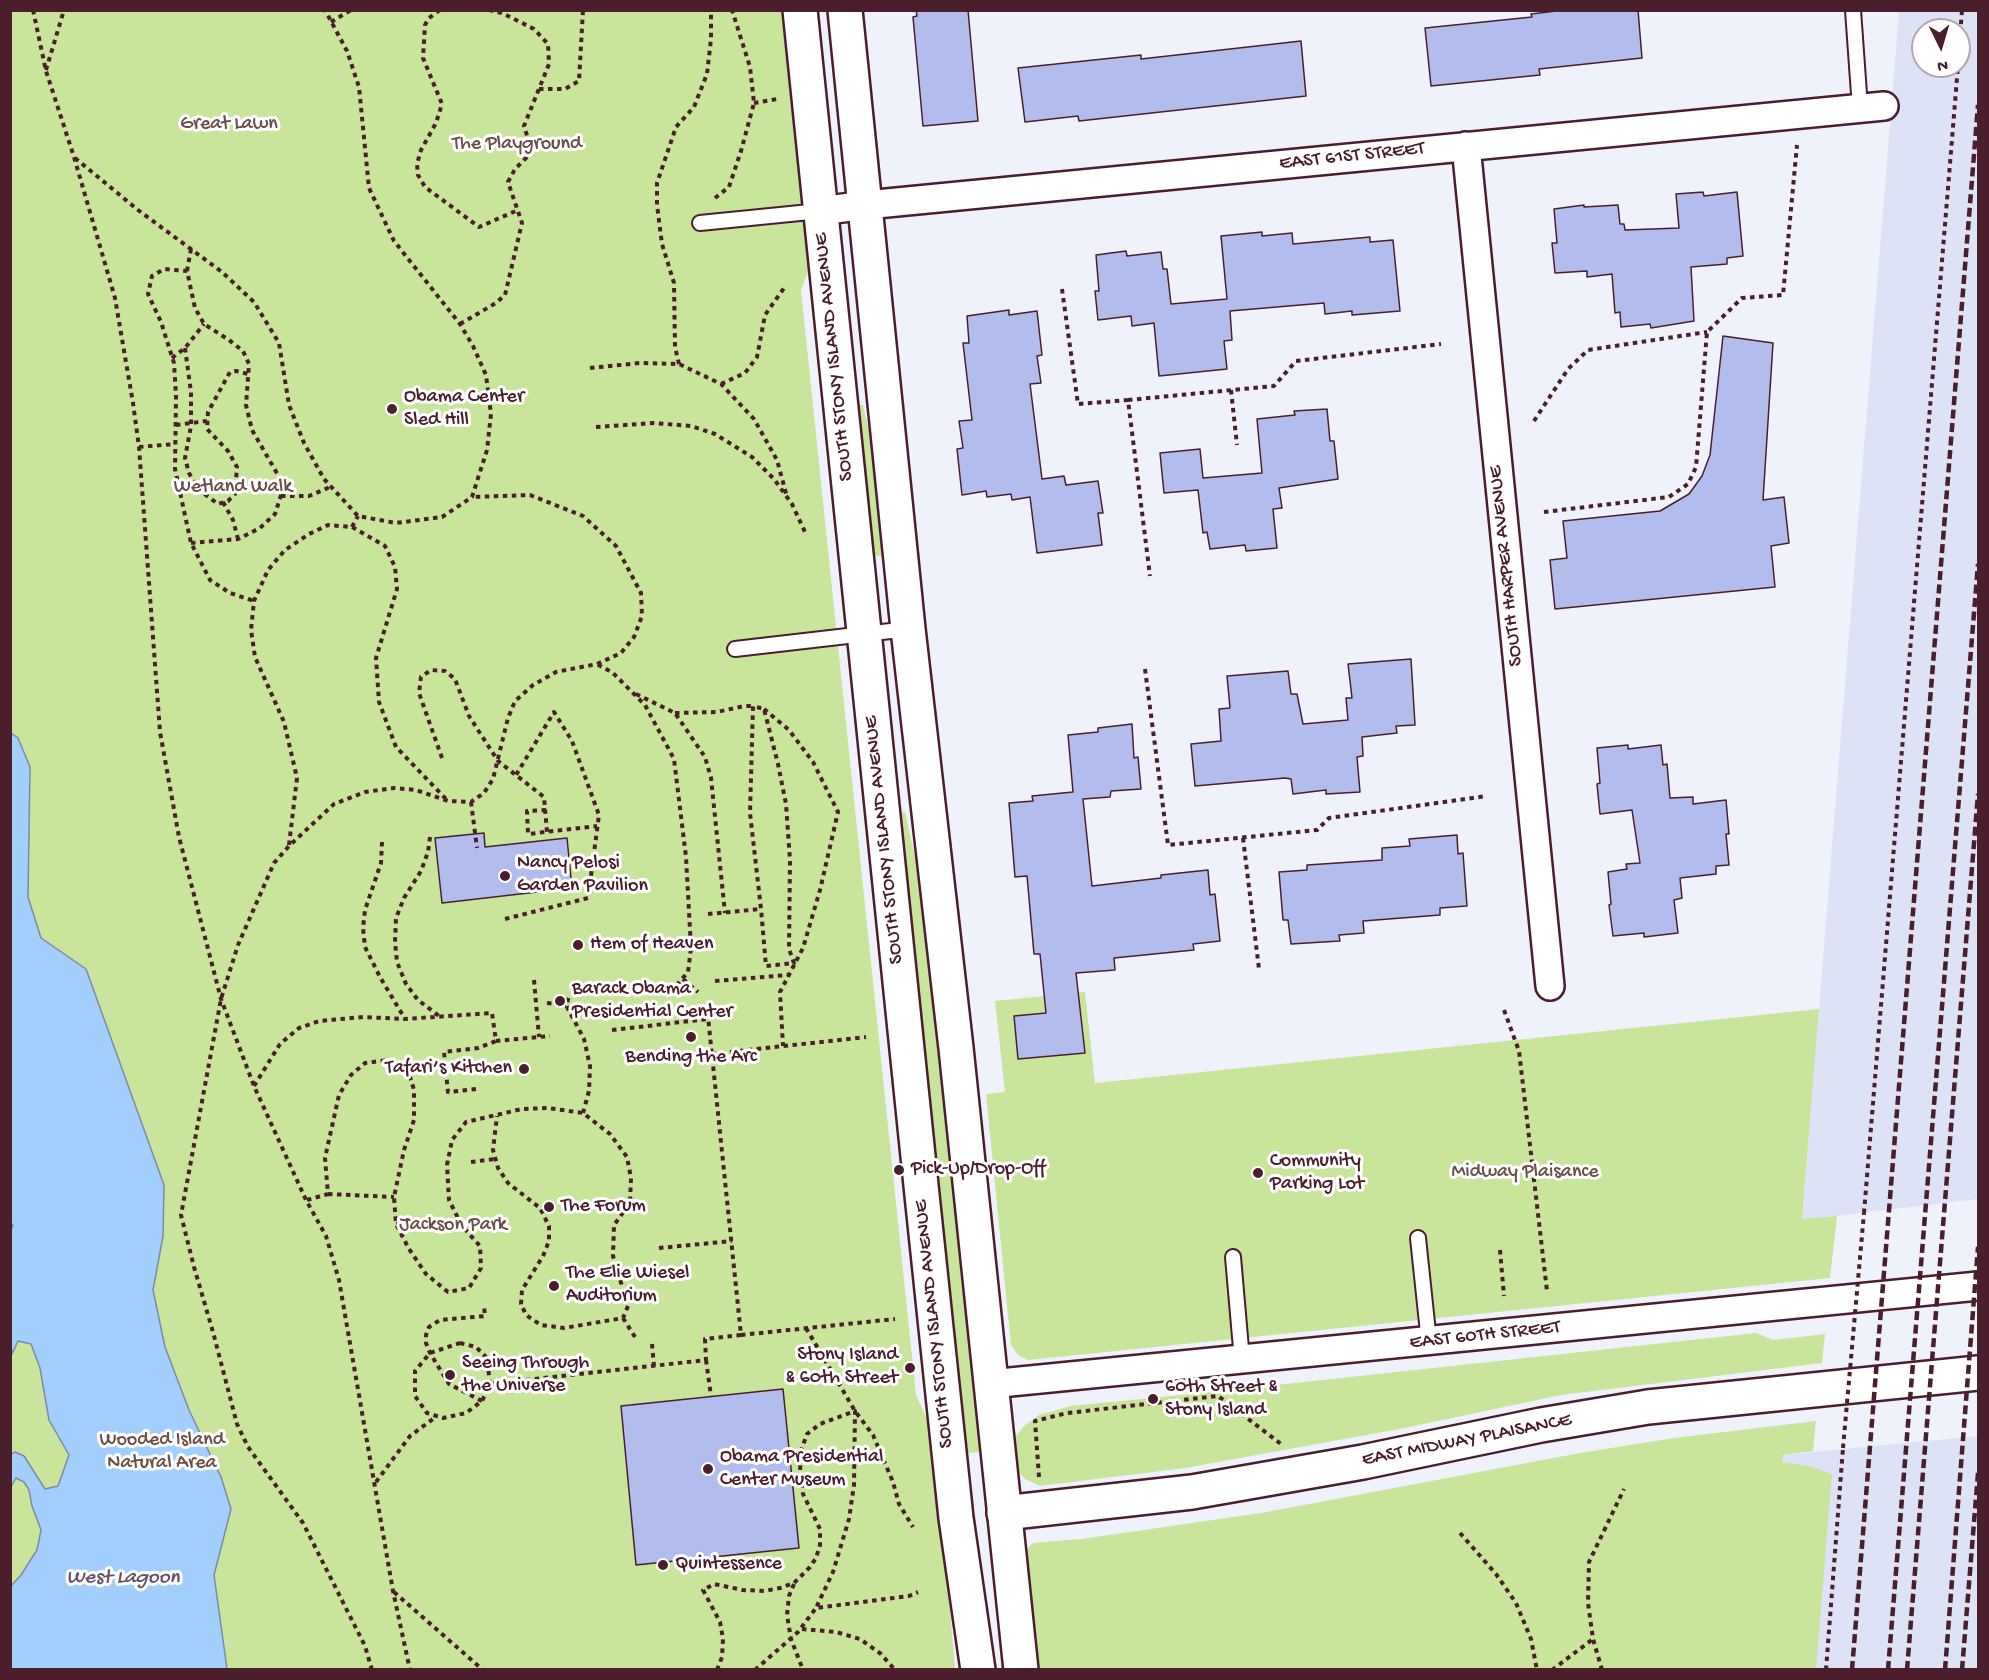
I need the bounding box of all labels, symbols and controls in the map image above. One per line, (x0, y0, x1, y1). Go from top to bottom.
north arrow (1911, 18, 1971, 78)
text: N (1936, 55, 1948, 74)
park label: Great Lawn (180, 113, 278, 137)
park label: The Playground (452, 133, 582, 157)
street label: EAST 61ST STREET (1278, 137, 1426, 177)
street label: SOUTH STONY ISLAND AVENUE (810, 232, 860, 482)
place label: Obama Center Sled Hill (404, 386, 524, 433)
marker: Obama Center Sled Hill (385, 402, 399, 416)
street label: SOUTH HARPER AVENUE (1485, 465, 1529, 667)
park label: Wetland Walk (174, 476, 292, 500)
street label: SOUTH STONY ISLAND AVENUE (860, 715, 910, 965)
place label: Nancy Pelosi Garden Pavilion (517, 852, 648, 899)
marker: Nancy Pelosi Garden Pavilion (498, 869, 512, 883)
place label: Hem of Heaven (590, 933, 713, 957)
marker: Hem of Heaven (571, 938, 585, 952)
place label: Barack Obama Presidential Center (572, 978, 733, 1025)
marker: Barack Obama Presidential Center (553, 994, 567, 1008)
marker: Bending the Arc (684, 1030, 698, 1044)
place label: Bending the Arc (625, 1046, 757, 1070)
place label: Tafari’s Kitchen (385, 1057, 512, 1081)
marker: Tafari’s Kitchen (517, 1062, 531, 1076)
place label: Community Parking Lot (1270, 1150, 1364, 1197)
place label: Pick-Up/Drop-Off (911, 1158, 1045, 1182)
park label: Midway Plaisance (1451, 1161, 1599, 1185)
marker: Pick-Up/Drop-Off (892, 1163, 906, 1177)
marker: Community Parking Lot (1251, 1166, 1265, 1180)
place label: The Forum (561, 1195, 646, 1219)
street label: SOUTH STONY ISLAND AVENUE (910, 1199, 960, 1449)
marker: The Forum (542, 1200, 556, 1214)
park label: Jackson Park (399, 1214, 507, 1238)
place label: The Elie Wiesel Auditorium (566, 1262, 690, 1309)
marker: The Elie Wiesel Auditorium (547, 1279, 561, 1293)
street label: EAST 60TH STREET (1408, 1316, 1562, 1356)
place label: Stony Island & 60th Street (786, 1344, 898, 1391)
place label: Seeing Through the Universe (462, 1352, 589, 1399)
marker: Stony Island & 60th Street (903, 1361, 917, 1375)
marker: Seeing Through the Universe (443, 1368, 457, 1382)
place label: 60th Street & Stony Island (1165, 1376, 1277, 1423)
marker: 60th Street & Stony Island (1146, 1392, 1160, 1406)
street label: EAST MIDWAY PLAISANCE (1360, 1409, 1574, 1473)
park label: Wooded Island Natural Area (99, 1429, 225, 1476)
place label: Obama Presidential Center Museum (720, 1446, 883, 1493)
marker: Obama Presidential Center Museum (701, 1462, 715, 1476)
place label: Quintessence (675, 1553, 782, 1577)
marker: Quintessence (656, 1558, 670, 1572)
water label: West Lagoon (66, 1566, 180, 1592)

